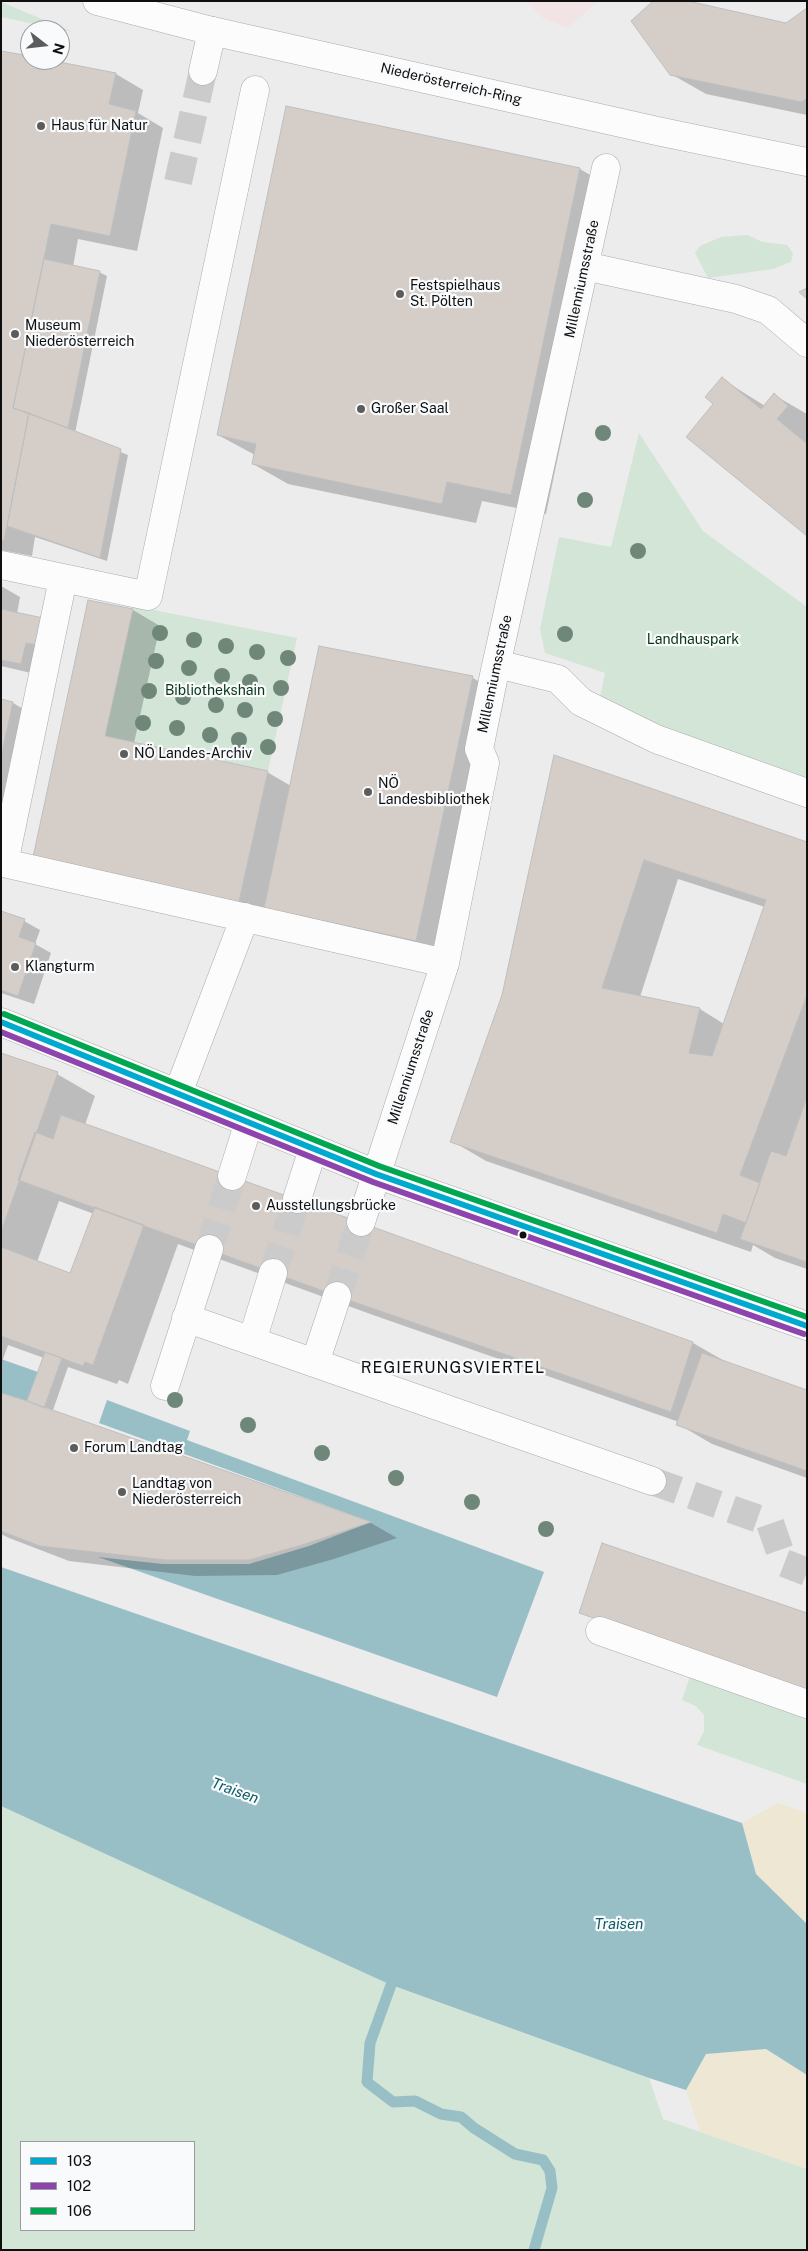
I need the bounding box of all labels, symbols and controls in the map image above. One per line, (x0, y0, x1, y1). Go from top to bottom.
north arrow (20, 20, 70, 70)
text: N (49, 41, 68, 56)
street label: Niederösterreich-Ring (379, 60, 523, 108)
place label: Haus für Natur (51, 118, 148, 134)
marker: Haus für Natur (35, 120, 47, 132)
street label: Millenniumsstraße (561, 218, 603, 340)
place label: Festspielhaus St. Pölten (410, 278, 500, 310)
marker: Festspielhaus St. Pölten (394, 288, 406, 300)
place label: Museum Niederösterreich (25, 318, 134, 351)
marker: Museum Niederösterreich (9, 328, 21, 340)
place label: Großer Saal (371, 401, 449, 417)
marker: Großer Saal (355, 403, 367, 415)
street label: Millenniumsstraße (474, 613, 516, 735)
park label: Landhauspark (647, 632, 739, 648)
park label: Bibliothekshain (165, 683, 265, 699)
place label: NÖ Landes-Archiv (134, 746, 252, 762)
marker: NÖ Landes-Archiv (118, 748, 130, 760)
place label: NÖ Landesbibliothek (378, 776, 490, 809)
marker: NÖ Landesbibliothek (362, 786, 374, 798)
place label: Klangturm (25, 959, 94, 975)
marker: Klangturm (9, 961, 21, 973)
street label: Millenniumsstraße (384, 1007, 438, 1127)
place label: Ausstellungsbrücke (266, 1198, 396, 1214)
marker: Ausstellungsbrücke (250, 1200, 262, 1212)
unlabelled marker (518, 1230, 528, 1240)
district label: REGIERUNGSVIERTEL (359, 1358, 547, 1378)
place label: Forum Landtag (84, 1440, 183, 1456)
marker: Forum Landtag (68, 1442, 80, 1454)
place label: Landtag von Niederösterreich (132, 1476, 241, 1508)
marker: Landtag von Niederösterreich (116, 1486, 128, 1498)
water label: Traisen (209, 1774, 261, 1808)
water label: Traisen (595, 1915, 643, 1933)
legend (20, 2141, 195, 2231)
text: 103 (67, 2152, 92, 2169)
text: 102 (67, 2177, 91, 2194)
text: 106 (67, 2202, 92, 2219)

